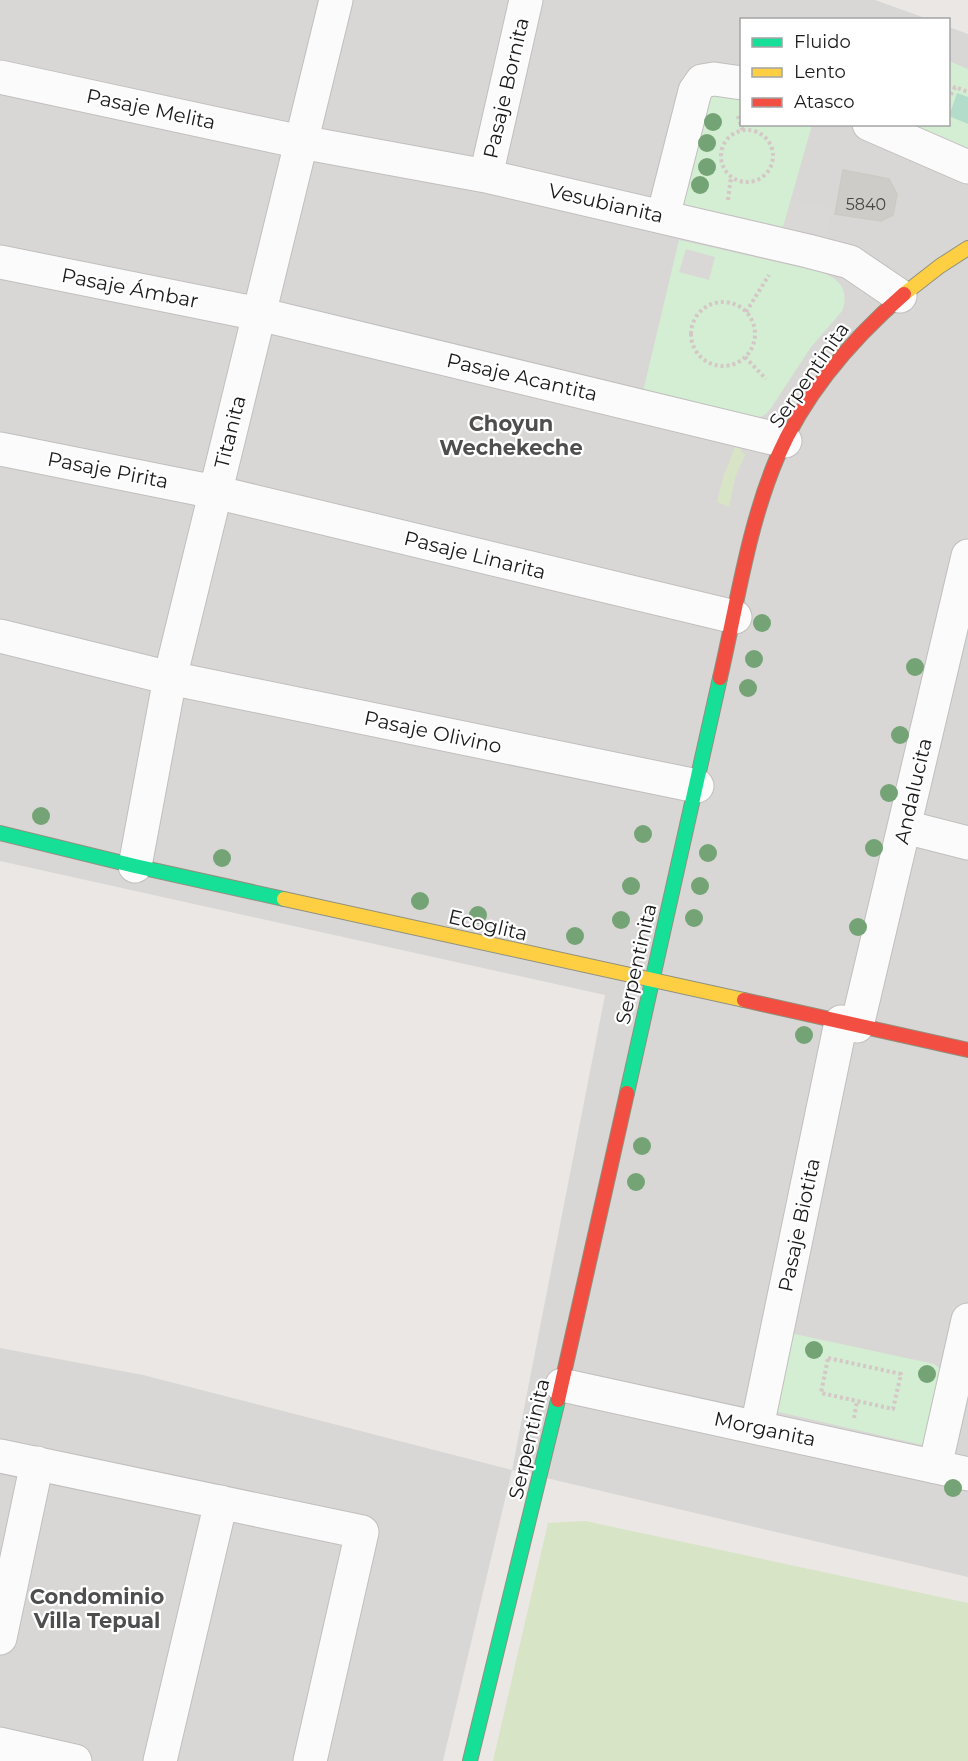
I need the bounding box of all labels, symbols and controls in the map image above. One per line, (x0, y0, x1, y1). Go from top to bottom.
street label: Pasaje Bornita (478, 15, 534, 161)
legend (740, 18, 950, 126)
text: Fluido (794, 31, 851, 53)
text: Lento (794, 61, 846, 83)
street label: Pasaje Melita (84, 84, 218, 134)
text: Atasco (794, 91, 854, 113)
street label: Vesubianita (546, 178, 666, 228)
house number: 5840 (846, 195, 886, 214)
street label: Pasaje Ámbar (59, 263, 201, 313)
street label: Serpentinita (764, 318, 854, 432)
street label: Pasaje Acantita (444, 348, 600, 406)
street label: Titanita (209, 393, 251, 471)
district label: Choyun Wechekeche (439, 411, 583, 460)
street label: Pasaje Pirita (46, 447, 170, 493)
street label: Pasaje Linarita (402, 526, 548, 584)
street label: Pasaje Olivino (362, 706, 504, 758)
street label: Andalucita (889, 736, 937, 846)
street label: Serpentinita (610, 901, 662, 1027)
street label: Ecoglita (446, 904, 530, 946)
street label: Pasaje Biotita (773, 1156, 825, 1294)
street label: Serpentinita (503, 1376, 555, 1502)
street label: Morganita (712, 1407, 818, 1451)
district label: Condominio Villa Tepual (30, 1584, 164, 1633)

